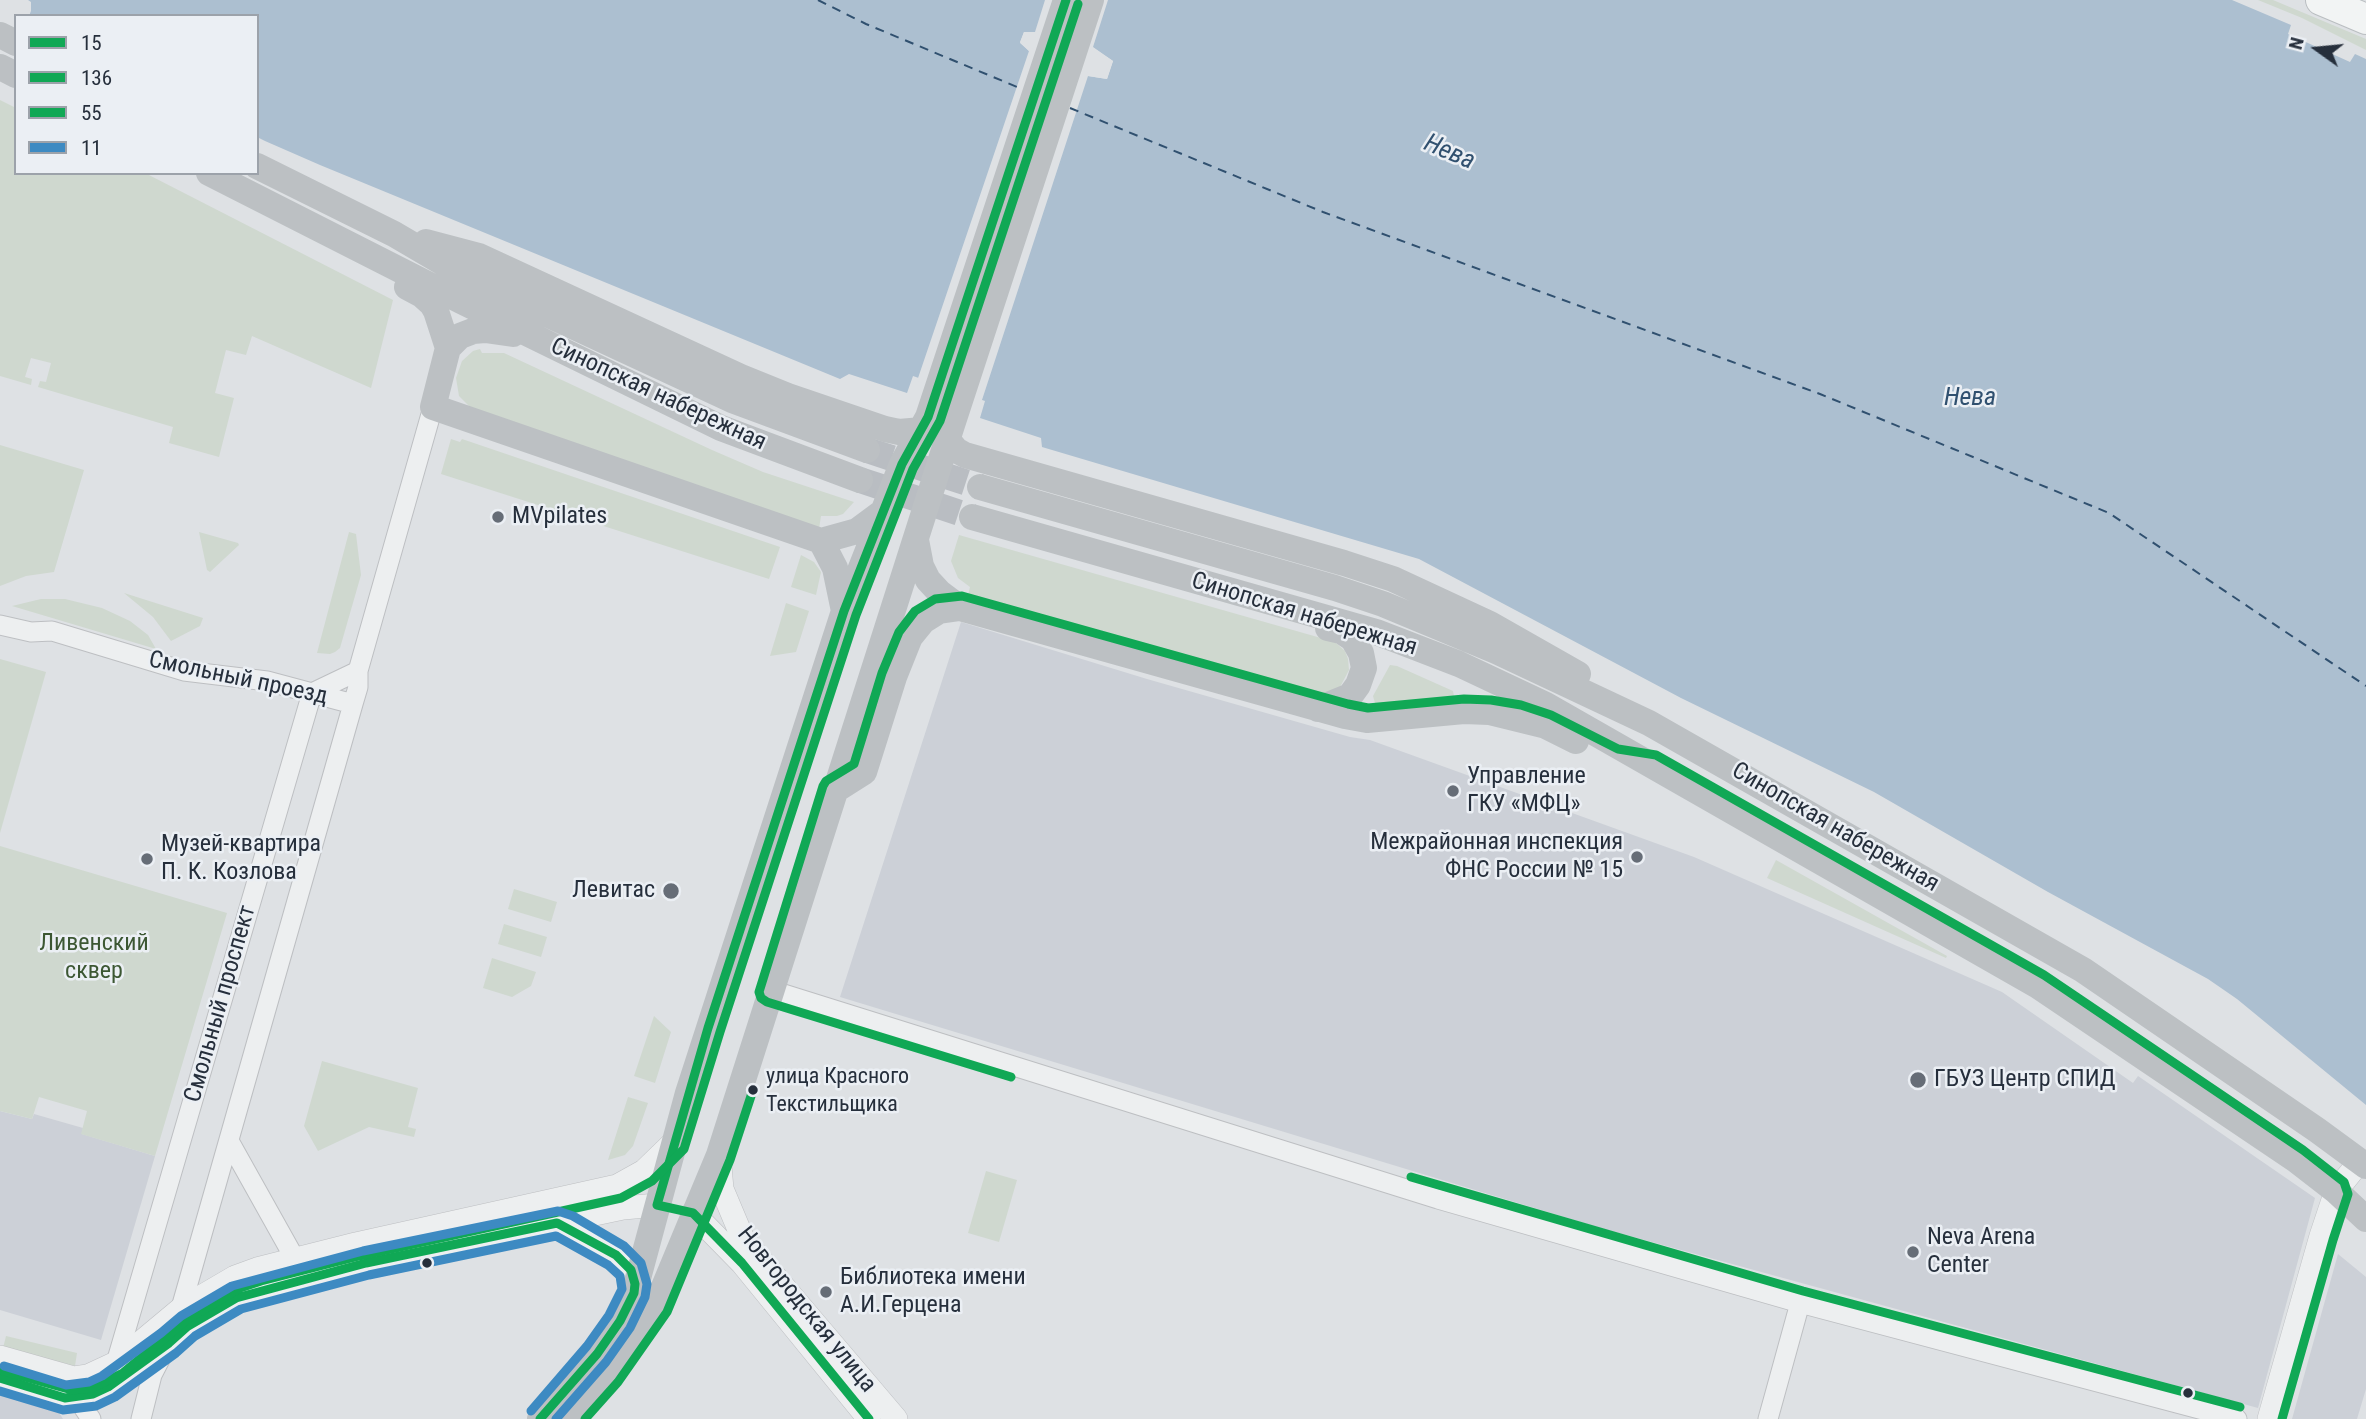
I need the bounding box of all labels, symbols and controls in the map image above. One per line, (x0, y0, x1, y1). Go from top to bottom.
legend (14, 14, 259, 175)
north arrow (2282, 14, 2352, 84)
text: 15 (81, 31, 102, 55)
text: N (2284, 35, 2309, 52)
text: 136 (81, 66, 112, 90)
text: 55 (81, 101, 102, 125)
water label: Нева (1419, 128, 1479, 178)
text: 11 (81, 136, 102, 160)
street label: Синопская набережная (546, 332, 770, 458)
water label: Нева (1944, 382, 1996, 414)
place label: MVpilates (512, 503, 607, 531)
marker: MVpilates (490, 509, 506, 525)
street label: Синопская набережная (1188, 567, 1420, 663)
street label: Смольный проезд (146, 646, 330, 712)
street label: Синопская набережная (1726, 757, 1944, 899)
place label: Управление ГКУ «МФЦ» (1467, 763, 1586, 819)
marker: Управление ГКУ «МФЦ» (1445, 783, 1461, 799)
place label: Межрайонная инспекция ФНС России № 15 (1370, 829, 1623, 885)
place label: Музей-квартира П. К. Козлова (161, 831, 321, 887)
marker: Межрайонная инспекция ФНС России № 15 (1629, 849, 1645, 865)
marker: Музей-квартира П. К. Козлова (139, 851, 155, 867)
place label: Левитас (572, 877, 655, 905)
marker: Левитас (661, 881, 681, 901)
street label: Смольный проспект (179, 902, 263, 1106)
park label: Ливенский сквер (39, 930, 149, 986)
place label: улица Красного Текстильщика (766, 1064, 909, 1116)
place label: ГБУЗ Центр СПИД (1934, 1066, 2116, 1094)
marker: ГБУЗ Центр СПИД (1908, 1070, 1928, 1090)
marker: улица Красного Текстильщика (746, 1083, 760, 1097)
street label: Новгородская улица (730, 1221, 882, 1399)
place label: Neva Arena Center (1927, 1224, 2035, 1280)
marker: Neva Arena Center (1905, 1244, 1921, 1260)
unlabelled marker (420, 1256, 434, 1270)
place label: Библиотека имени А.И.Герцена (840, 1264, 1026, 1320)
marker: Библиотека имени А.И.Герцена (818, 1284, 834, 1300)
unlabelled marker (2181, 1386, 2195, 1400)

